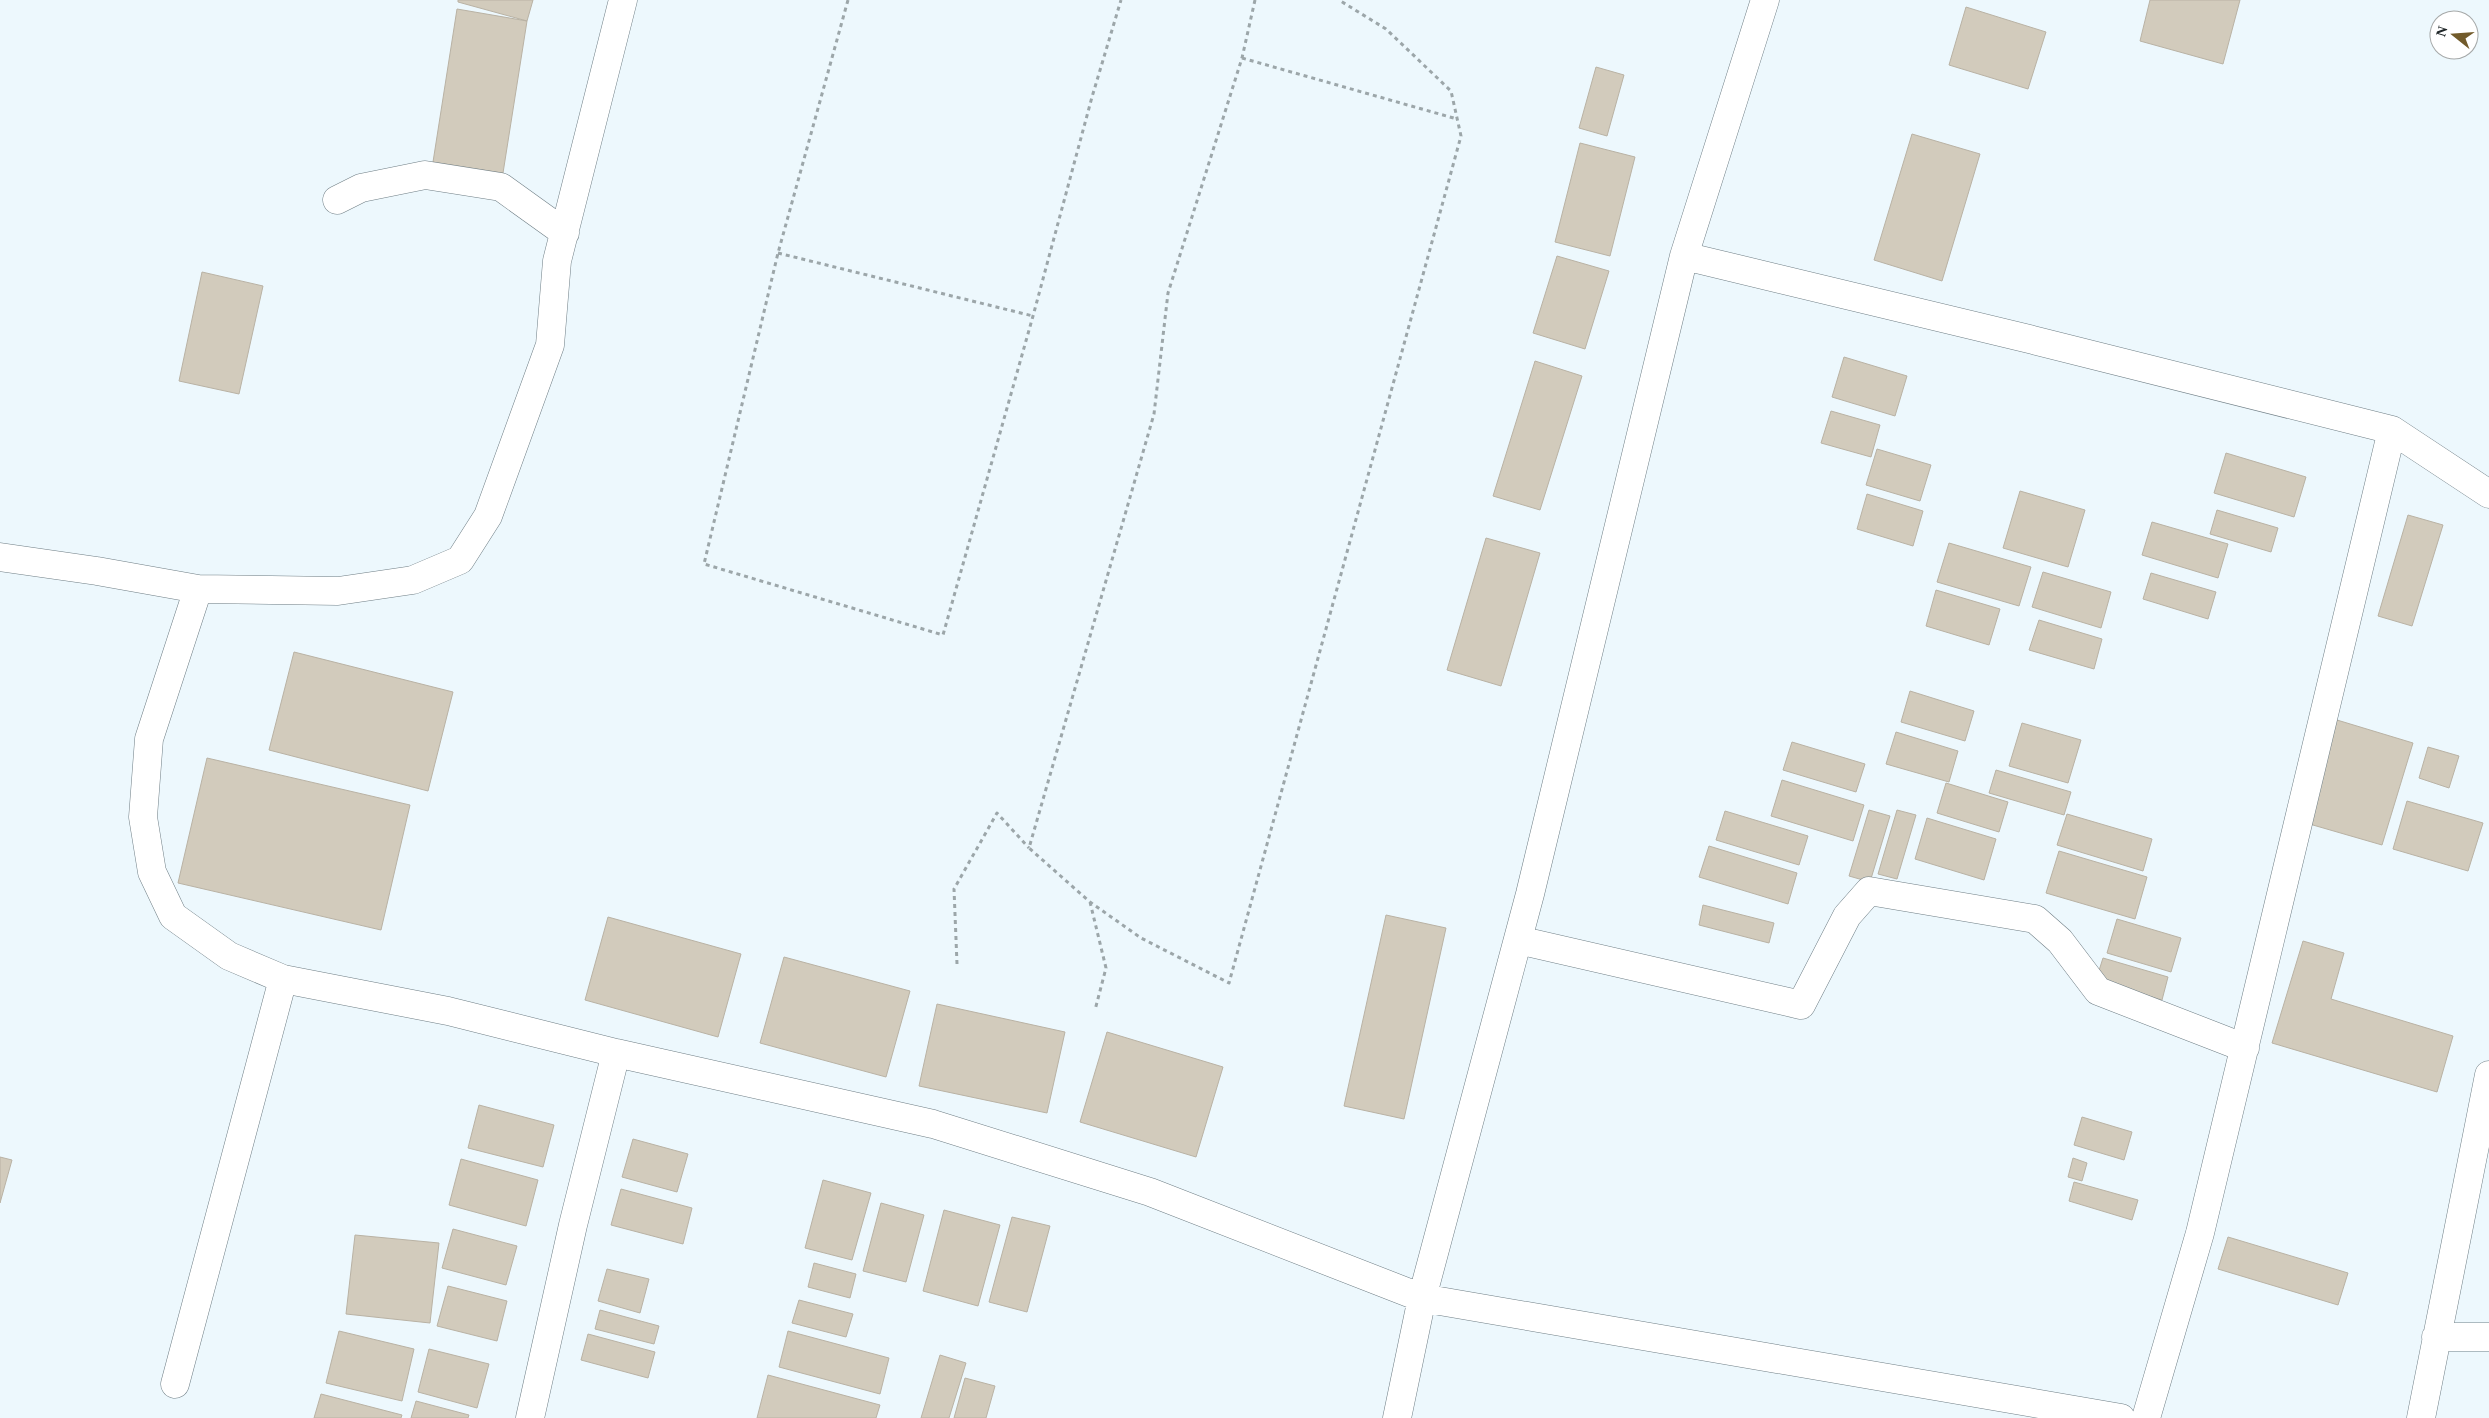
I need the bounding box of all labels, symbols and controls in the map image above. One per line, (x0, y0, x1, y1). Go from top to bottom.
north arrow (2429, 10, 2479, 60)
text: N (2433, 24, 2451, 38)

